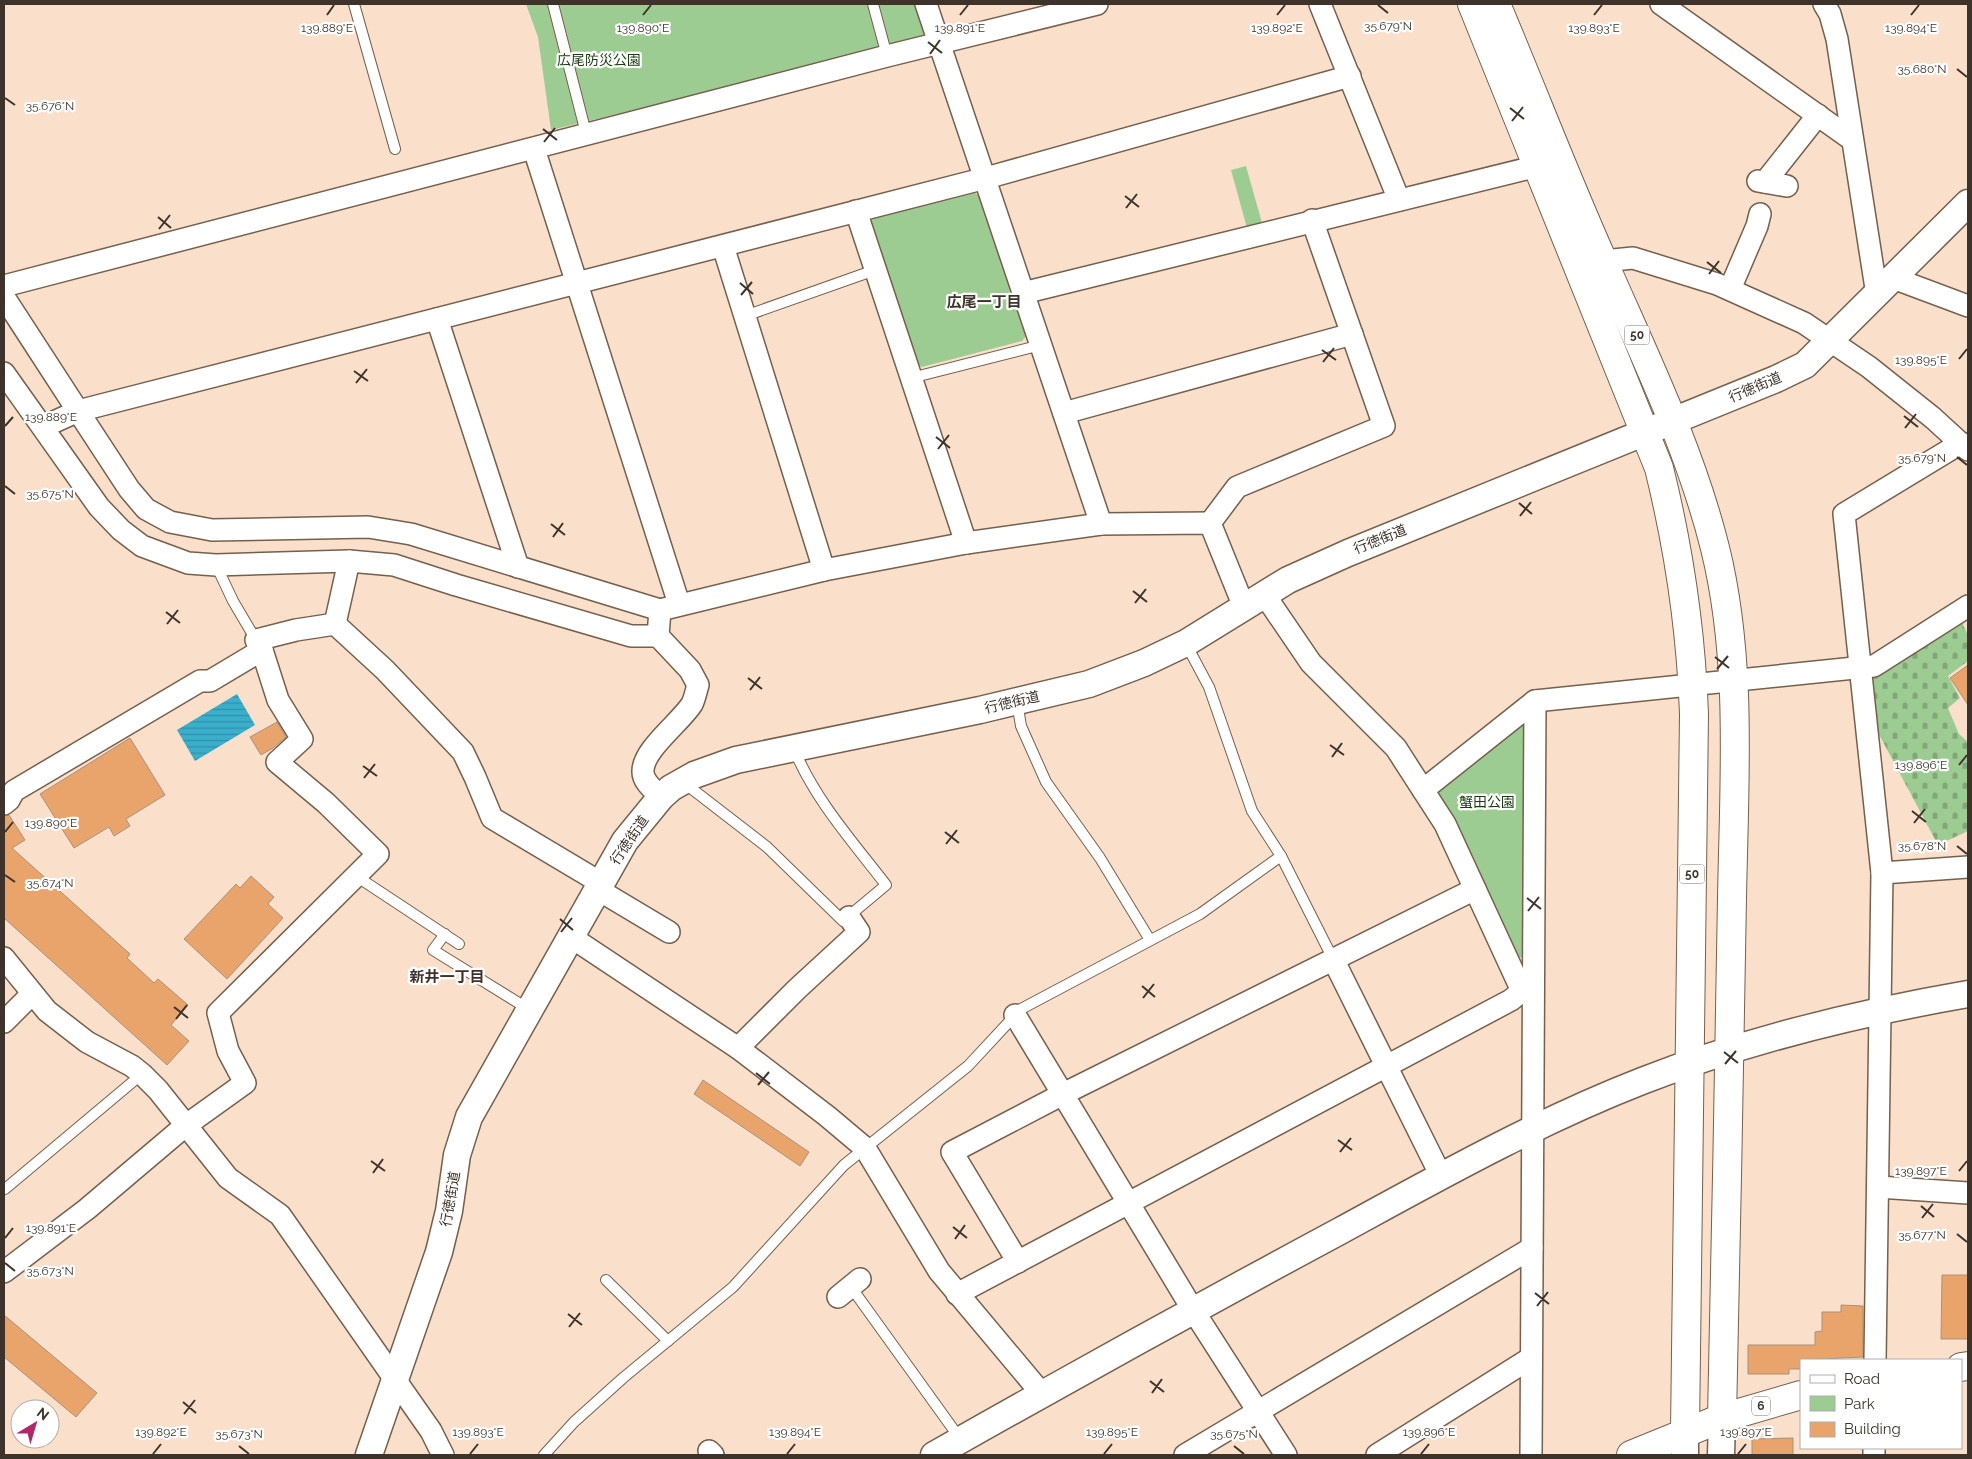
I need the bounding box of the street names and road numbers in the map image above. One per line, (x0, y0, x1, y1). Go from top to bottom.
road number: 50 (1624, 326, 1650, 344)
street label: 行徳街道 (1726, 369, 1784, 405)
street label: 行徳街道 (1351, 521, 1409, 557)
street label: 行徳街道 (983, 688, 1041, 716)
street label: 行徳街道 (607, 812, 651, 868)
road number: 50 (1680, 864, 1704, 884)
street label: 行徳街道 (437, 1170, 463, 1228)
road number: 6 (1752, 1396, 1770, 1415)

